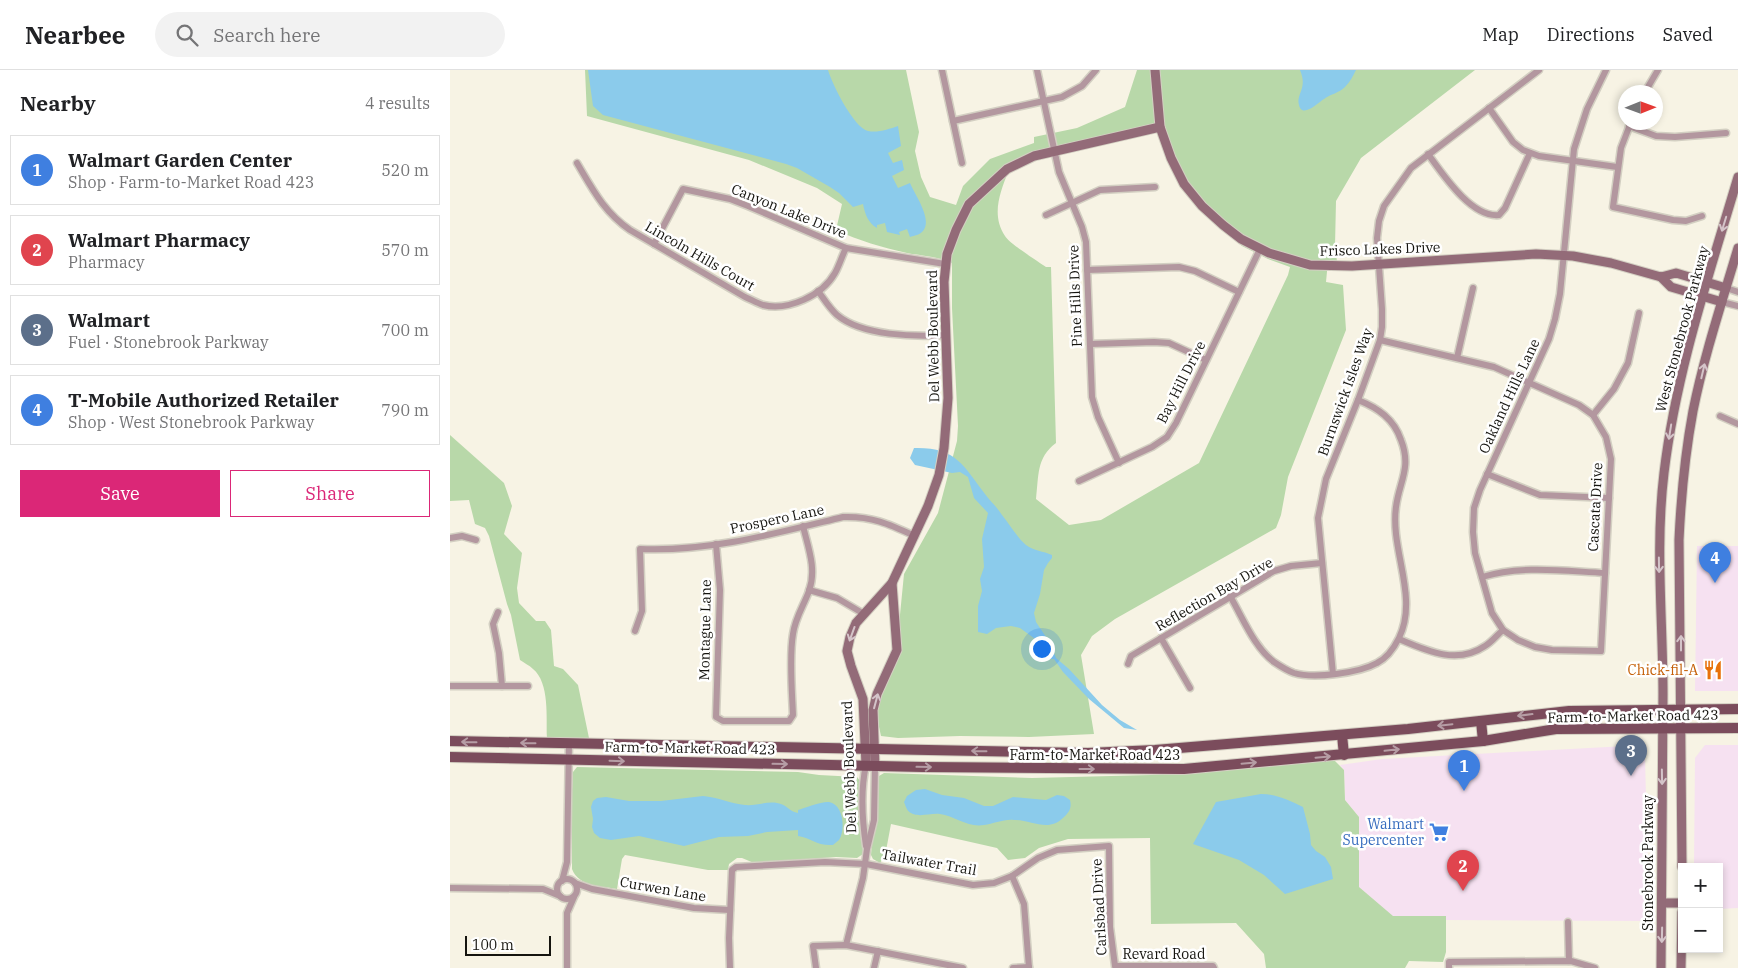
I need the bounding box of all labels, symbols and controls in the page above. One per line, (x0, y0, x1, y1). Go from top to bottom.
search box (155, 12, 505, 57)
text: Nearbee (25, 19, 125, 51)
icon: search (173, 21, 201, 49)
text: Search here (213, 23, 320, 47)
text: Map (1482, 23, 1519, 46)
text: Directions (1547, 23, 1635, 46)
text: Saved (1663, 23, 1713, 46)
north arrow (1618, 85, 1663, 130)
text: Nearby (20, 89, 96, 117)
text: 4 results (365, 93, 430, 113)
text: Walmart Garden Center (68, 148, 292, 172)
text: 1 (32, 160, 42, 180)
text: 520 m (381, 160, 429, 180)
text: Shop · Farm-to-Market Road 423 (68, 172, 314, 192)
street label: Canyon Lake Drive (729, 180, 849, 242)
one-way arrow (1719, 216, 1729, 232)
street label: Lincoln Hills Court (642, 217, 758, 295)
text: Walmart Pharmacy (68, 228, 250, 252)
street label: Frisco Lakes Drive (1319, 238, 1441, 260)
text: 2 (32, 240, 42, 260)
text: 570 m (381, 240, 429, 260)
street label: West Stonebrook Parkway (1651, 244, 1713, 414)
street label: Pine Hills Drive (1064, 245, 1086, 347)
text: Pharmacy (68, 252, 145, 272)
street label: Del Webb Boulevard (923, 269, 943, 402)
text: Walmart (68, 308, 150, 332)
text: 3 (32, 320, 42, 340)
text: 700 m (381, 320, 429, 340)
street label: Burnswick Isles Way (1313, 325, 1377, 458)
text: Fuel · Stonebrook Parkway (68, 332, 269, 352)
street label: Oakland Hills Lane (1474, 336, 1544, 456)
street label: Bay Hill Drive (1153, 338, 1209, 426)
one-way arrow (1699, 363, 1708, 379)
text: T-Mobile Authorized Retailer (68, 388, 339, 412)
text: 4 (32, 400, 42, 420)
text: 790 m (381, 400, 429, 420)
text: Shop · West Stonebrook Parkway (68, 412, 314, 432)
one-way arrow (1664, 424, 1674, 440)
street label: Cascata Drive (1584, 462, 1606, 552)
button: Save (20, 470, 220, 517)
button: Share (230, 470, 430, 517)
street label: Prospero Lane (728, 500, 826, 538)
pin: 4 (1699, 542, 1731, 583)
street label: Reflection Bay Drive (1152, 553, 1276, 635)
one-way arrow (1655, 557, 1664, 573)
street label: Montague Lane (695, 579, 715, 681)
one-way arrow (847, 626, 856, 641)
one-way arrow (1676, 635, 1686, 652)
your location (1029, 636, 1055, 662)
restaurant icon: Chick-fil-A (1702, 659, 1724, 681)
place label: Chick-fil-A (1628, 661, 1698, 679)
one-way arrow (872, 694, 881, 710)
street label: Del Webb Boulevard (838, 700, 860, 834)
street label: Farm-to-Market Road 423 (1547, 706, 1719, 726)
one-way arrow (1517, 710, 1533, 720)
one-way arrow (1437, 720, 1453, 730)
pin: 3 (1615, 735, 1647, 776)
one-way arrow (461, 737, 477, 746)
one-way arrow (520, 738, 536, 747)
street label: Farm-to-Market Road 423 (604, 738, 776, 758)
one-way arrow (1384, 745, 1400, 755)
street label: Farm-to-Market Road 423 (1009, 746, 1181, 764)
one-way arrow (971, 747, 987, 756)
pin: 1 (1448, 750, 1480, 791)
one-way arrow (1315, 752, 1331, 761)
one-way arrow (609, 756, 625, 765)
one-way arrow (771, 759, 787, 769)
one-way arrow (1240, 759, 1256, 768)
one-way arrow (916, 762, 932, 771)
one-way arrow (1078, 764, 1094, 774)
one-way arrow (1657, 769, 1667, 785)
street label: Stonebrook Parkway (1639, 795, 1657, 931)
place label: Walmart Supercenter (1342, 815, 1425, 849)
supermarket icon: Walmart Supercenter (1428, 821, 1450, 843)
street label: Tailwater Trail (880, 845, 978, 879)
pin: 2 (1447, 850, 1479, 891)
street label: Carlsbad Drive (1087, 858, 1111, 956)
map controls (1678, 863, 1723, 953)
button: + (1678, 863, 1723, 908)
street label: Curwen Lane (618, 873, 708, 905)
button: − (1678, 908, 1723, 953)
one-way arrow (1657, 927, 1667, 943)
scale bar (465, 933, 551, 956)
text: 100 m (472, 936, 514, 954)
street label: Revard Road (1123, 945, 1206, 963)

